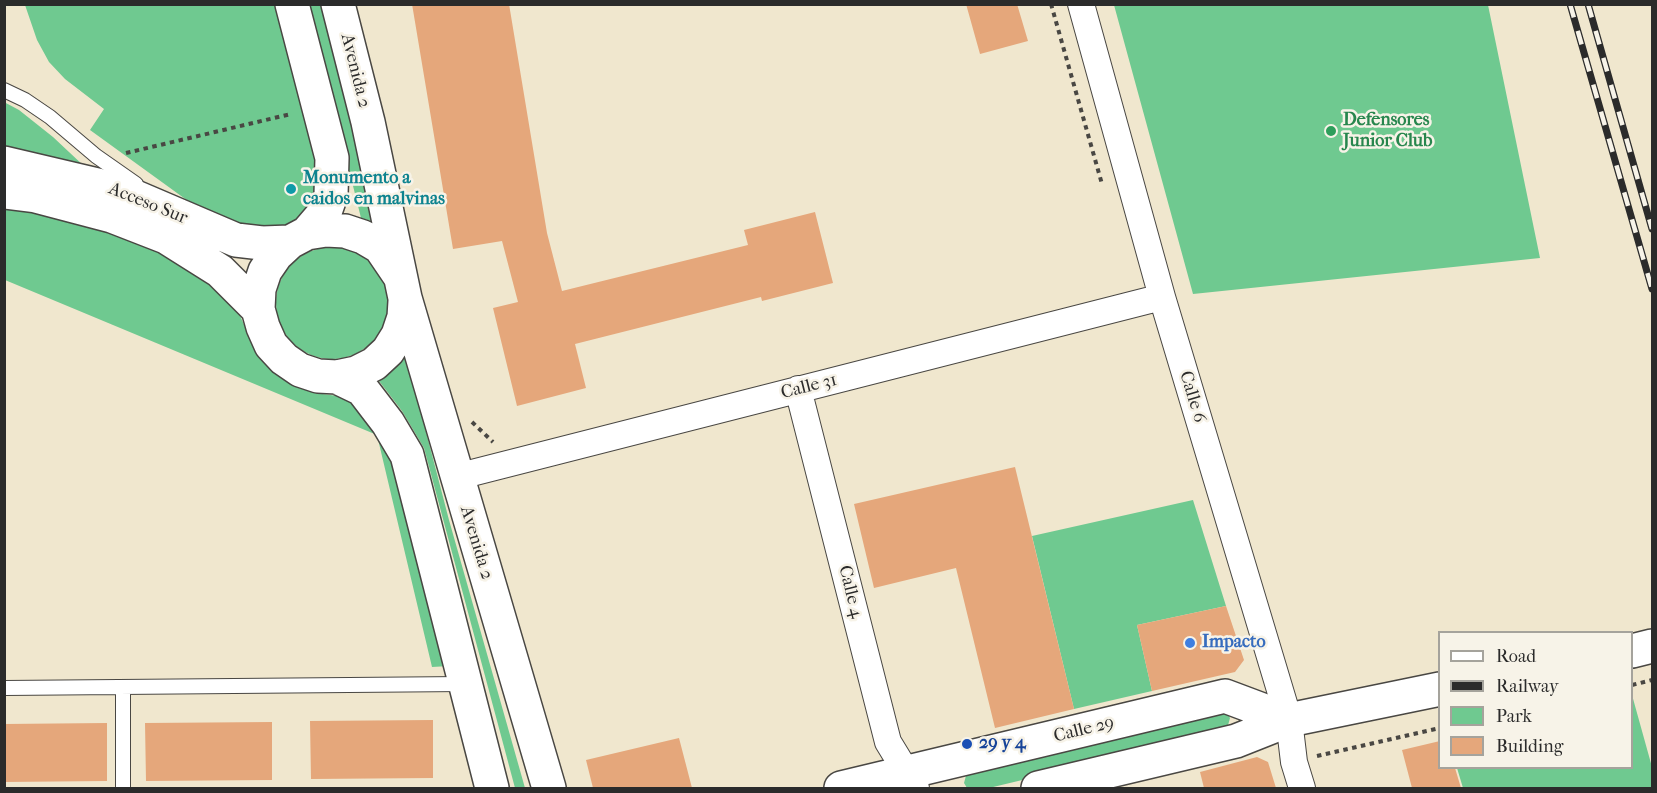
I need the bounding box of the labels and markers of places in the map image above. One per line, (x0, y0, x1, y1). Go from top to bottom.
place label: Defensores Junior Club (1343, 110, 1432, 152)
marker: Defensores Junior Club (1324, 124, 1338, 138)
place label: Monumento a caidos en malvinas (303, 168, 445, 210)
marker: Monumento a caidos en malvinas (284, 182, 298, 196)
place label: Impacto (1202, 632, 1266, 654)
marker: Impacto (1183, 636, 1197, 650)
place label: 29 y 4 (979, 733, 1026, 755)
marker: 29 y 4 (960, 737, 974, 751)

